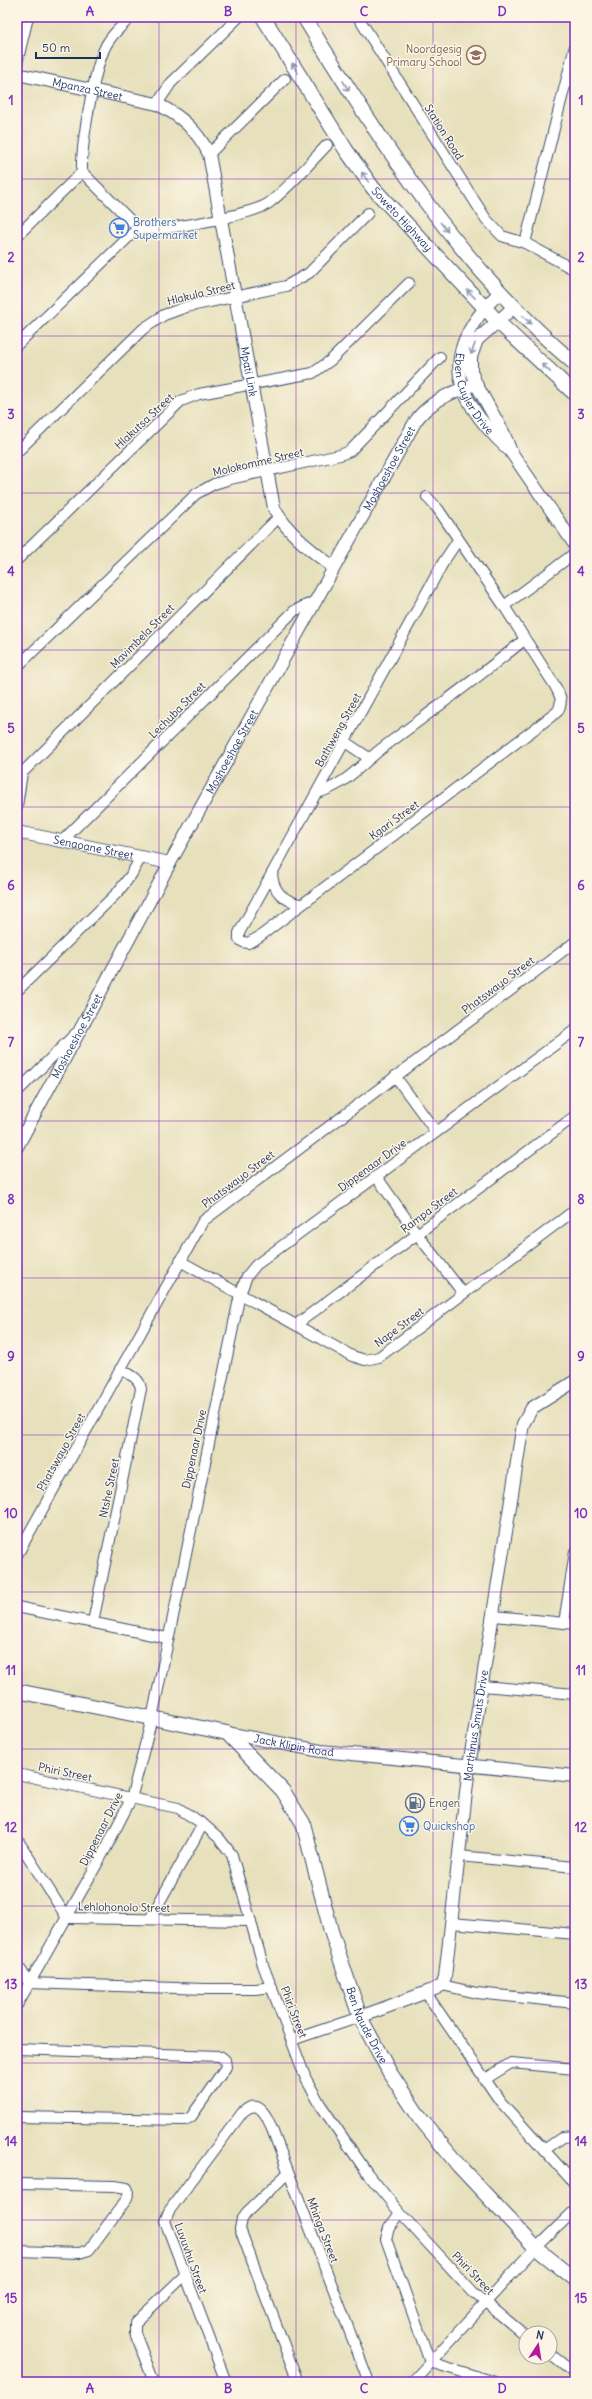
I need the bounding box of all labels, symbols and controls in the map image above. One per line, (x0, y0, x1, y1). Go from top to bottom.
text: A (86, 3, 95, 20)
text: B (224, 3, 233, 20)
text: C (360, 3, 369, 20)
text: D (497, 3, 507, 20)
scale bar (36, 34, 100, 60)
text: 50 m (42, 40, 71, 55)
place label: Noordgesig Primary School (386, 42, 462, 69)
school or university icon: Noordgesig Primary School (465, 44, 487, 66)
one-way arrow (290, 62, 298, 74)
street label: Mpanza Street (51, 75, 124, 103)
one-way arrow (342, 80, 350, 91)
text: 1 (8, 92, 14, 109)
text: 1 (578, 92, 584, 109)
street label: Station Road (421, 102, 467, 163)
one-way arrow (361, 172, 369, 183)
street label: Soweto Highway (369, 184, 436, 254)
place label: Brothers Supermarket (133, 215, 198, 242)
supermarket icon: Brothers Supermarket (108, 217, 130, 239)
one-way arrow (439, 222, 448, 232)
text: 2 (7, 249, 15, 266)
text: 2 (577, 249, 585, 266)
street label: Hlakula Street (166, 278, 237, 308)
one-way arrow (466, 289, 475, 299)
one-way arrow (522, 315, 532, 324)
one-way arrow (469, 342, 477, 354)
street label: Mpati Link (237, 345, 261, 398)
street label: Eben Cuyler Drive (452, 352, 497, 437)
one-way arrow (542, 364, 552, 373)
street label: Hlakutsa Street (112, 390, 177, 452)
text: 3 (7, 406, 15, 423)
text: 3 (577, 406, 585, 423)
street label: Moshoeshoe Street (360, 424, 418, 513)
street label: Molokomme Street (211, 445, 305, 479)
text: 4 (7, 563, 15, 580)
text: 4 (577, 563, 585, 580)
street label: Mavimbela Street (107, 601, 177, 671)
street label: Lechuba Street (146, 679, 208, 741)
street label: Bathweng Street (312, 690, 364, 769)
street label: Moshoeshoe Street (203, 707, 261, 796)
text: 5 (7, 720, 15, 737)
text: 5 (577, 720, 585, 737)
street label: Kgari Street (366, 797, 422, 843)
street label: Senaoane Street (52, 833, 135, 862)
text: 6 (7, 877, 15, 894)
text: 6 (577, 877, 585, 894)
street label: Phatswayo Street (459, 953, 537, 1017)
street label: Moshoeshoe Street (48, 991, 105, 1081)
text: 7 (8, 1034, 15, 1051)
text: 7 (578, 1034, 585, 1051)
street label: Dippenaar Drive (335, 1136, 409, 1194)
street label: Phatswayo Street (199, 1147, 277, 1211)
street label: Rampa Street (398, 1184, 460, 1236)
text: 8 (7, 1191, 15, 1208)
text: 8 (577, 1191, 585, 1208)
street label: Nape Street (372, 1304, 427, 1350)
text: 9 (7, 1348, 15, 1365)
text: 9 (577, 1348, 585, 1365)
street label: Dippenaar Drive (179, 1408, 209, 1490)
street label: Phatswayo Street (34, 1410, 88, 1494)
street label: Ntshe Street (96, 1457, 122, 1519)
text: 10 (4, 1505, 18, 1522)
text: 10 (574, 1505, 588, 1522)
text: 11 (6, 1662, 16, 1679)
text: 11 (576, 1662, 586, 1679)
street label: Marthinus Smuts Drive (460, 1669, 491, 1782)
street label: Jack Klipin Road (253, 1731, 335, 1759)
street label: Phiri Street (37, 1760, 93, 1785)
street label: Dippenaar Drive (76, 1790, 126, 1868)
fuel station icon: Engen (404, 1792, 426, 1814)
place label: Engen (429, 1796, 460, 1810)
supermarket icon: Quickshop (398, 1815, 420, 1837)
text: 12 (5, 1819, 17, 1836)
place label: Quickshop (423, 1819, 475, 1833)
text: 12 (575, 1819, 587, 1836)
street label: Lehlohonolo Street (78, 1899, 171, 1915)
text: 13 (5, 1976, 17, 1993)
text: 13 (575, 1976, 587, 1993)
street label: Phiri Street (278, 1984, 310, 2040)
street label: Ben Naude Drive (343, 1985, 391, 2066)
text: 14 (5, 2133, 18, 2150)
text: 14 (575, 2133, 588, 2150)
street label: Mhinga Street (304, 2196, 342, 2265)
street label: Luvuvhu Street (172, 2221, 210, 2295)
street label: Phiri Street (449, 2249, 497, 2298)
text: 15 (5, 2290, 18, 2307)
text: 15 (575, 2290, 588, 2307)
north arrow (518, 2325, 558, 2365)
text: N (535, 2328, 545, 2343)
text: A (86, 2380, 95, 2397)
text: B (224, 2380, 233, 2397)
text: C (360, 2380, 369, 2397)
text: D (497, 2380, 507, 2397)

